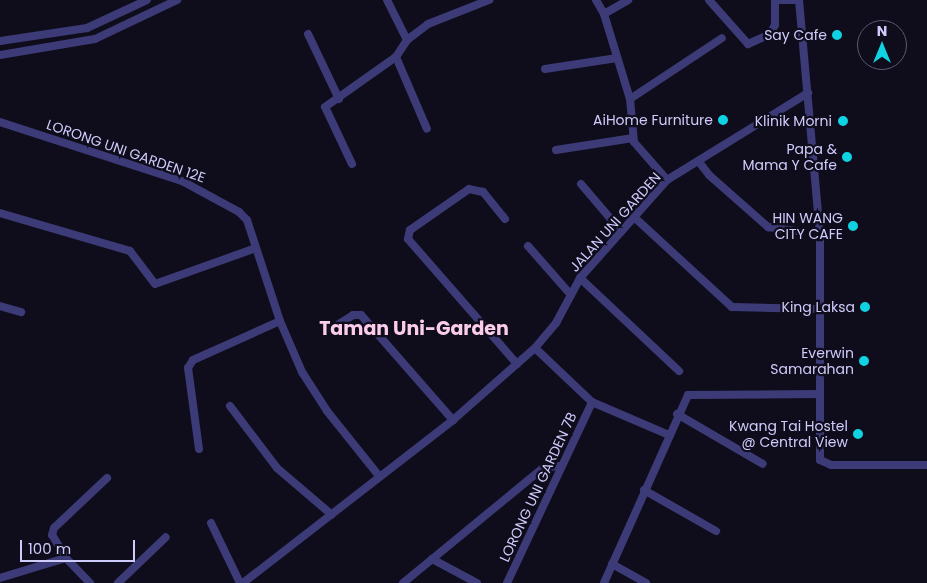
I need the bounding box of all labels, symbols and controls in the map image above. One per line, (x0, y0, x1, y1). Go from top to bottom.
north arrow (857, 20, 907, 70)
text: N (877, 21, 887, 41)
place label: Say Cafe (764, 27, 827, 43)
marker: Say Cafe (831, 29, 843, 41)
place label: AiHome Furniture (593, 112, 713, 128)
place label: Klinik Morni (755, 113, 832, 129)
marker: AiHome Furniture (717, 114, 729, 126)
marker: Klinik Morni (836, 114, 850, 128)
street label: LORONG UNI GARDEN 12E (44, 116, 208, 186)
place label: Papa & Mama Y Cafe (742, 141, 837, 174)
marker: Papa & Mama Y Cafe (841, 151, 853, 163)
street label: JALAN UNI GARDEN (566, 169, 664, 275)
place label: HIN WANG CITY CAFE (772, 210, 843, 242)
marker: HIN WANG CITY CAFE (847, 220, 859, 232)
place label: King Laksa (782, 299, 855, 315)
marker: King Laksa (859, 301, 871, 313)
district label: Taman Uni-Garden (319, 318, 509, 340)
place label: Everwin Samarahan (770, 345, 854, 378)
marker: Everwin Samarahan (858, 355, 870, 367)
street label: LORONG UNI GARDEN 7B (496, 409, 580, 565)
place label: Kwang Tai Hostel @ Central View (729, 418, 848, 451)
marker: Kwang Tai Hostel @ Central View (852, 428, 864, 440)
scale bar (22, 530, 138, 562)
text: 100 m (28, 538, 71, 559)

